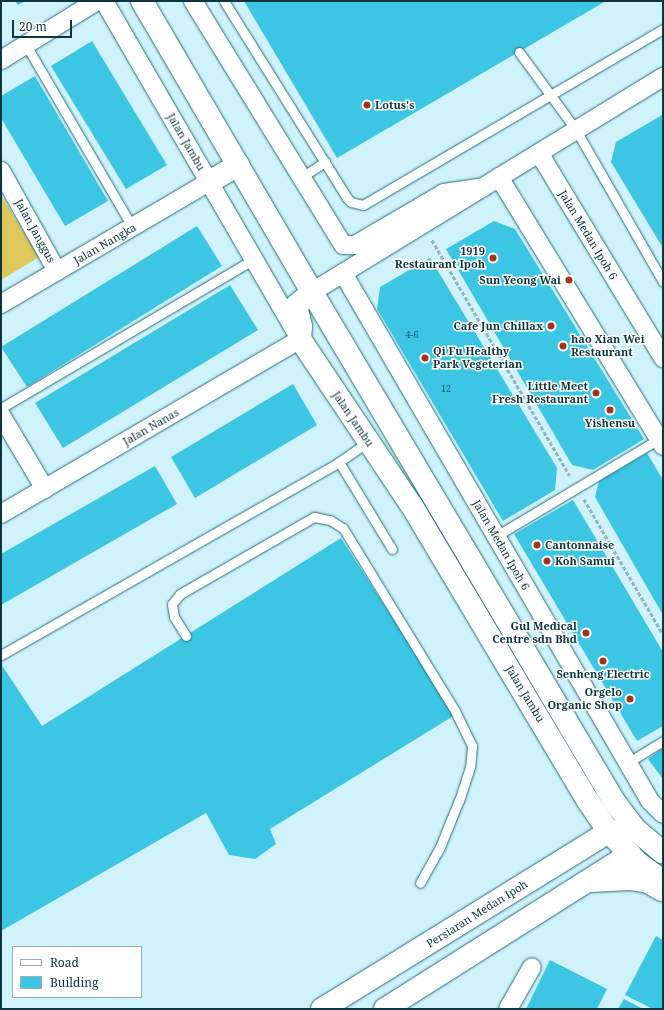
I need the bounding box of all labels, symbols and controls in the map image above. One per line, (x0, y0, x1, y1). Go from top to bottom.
scale bar (14, 12, 74, 38)
text: 20 m (19, 18, 47, 35)
place label: Lotus's (375, 98, 415, 112)
marker: Lotus's (362, 100, 372, 110)
street label: Jalan Jambu (164, 111, 208, 173)
street label: Jalan Medan Ipoh 6 (556, 188, 620, 282)
street label: Jalan Janggus (12, 197, 58, 265)
street label: Jalan Nangka (71, 221, 139, 267)
place label: 1919 Restaurant Ipoh (395, 245, 485, 271)
marker: 1919 Restaurant Ipoh (488, 253, 498, 263)
place label: Sun Yeong Wai (479, 273, 561, 287)
marker: Sun Yeong Wai (564, 275, 574, 285)
place label: Cafe Jun Chillax (454, 319, 543, 333)
marker: Cafe Jun Chillax (546, 321, 556, 331)
house number: 4-6 (406, 330, 418, 340)
place label: hao Xian Wei Restaurant (571, 333, 645, 359)
marker: hao Xian Wei Restaurant (558, 341, 568, 351)
place label: Qi Fu Healthy Park Vegeterian (433, 345, 522, 371)
marker: Qi Fu Healthy Park Vegeterian (420, 353, 430, 363)
place label: Little Meet Fresh Restaurant (492, 380, 588, 406)
house number: 12 (441, 384, 451, 394)
marker: Little Meet Fresh Restaurant (591, 388, 601, 398)
street label: Jalan Jambu (330, 389, 376, 449)
marker: Yishensu (605, 405, 615, 415)
street label: Jalan Nanas (121, 406, 181, 448)
place label: Yishensu (585, 416, 635, 430)
street label: Jalan Medan Ipoh 6 (470, 498, 532, 592)
place label: Cantonnaise (545, 538, 614, 552)
marker: Cantonnaise (532, 540, 542, 550)
place label: Koh Samui (555, 554, 615, 568)
marker: Koh Samui (542, 556, 552, 566)
place label: Gul Medical Centre sdn Bhd (492, 620, 577, 646)
marker: Gul Medical Centre sdn Bhd (580, 627, 592, 639)
marker: Senheng Electric (598, 656, 608, 666)
street label: Jalan Jambu (503, 663, 547, 725)
place label: Senheng Electric (556, 667, 650, 681)
place label: Orgelo Organic Shop (547, 686, 622, 712)
marker: Orgelo Organic Shop (625, 694, 635, 704)
street label: Persiaran Medan Ipoh (424, 877, 530, 951)
legend (12, 946, 142, 998)
text: Road (50, 954, 79, 971)
text: Building (50, 974, 98, 991)

